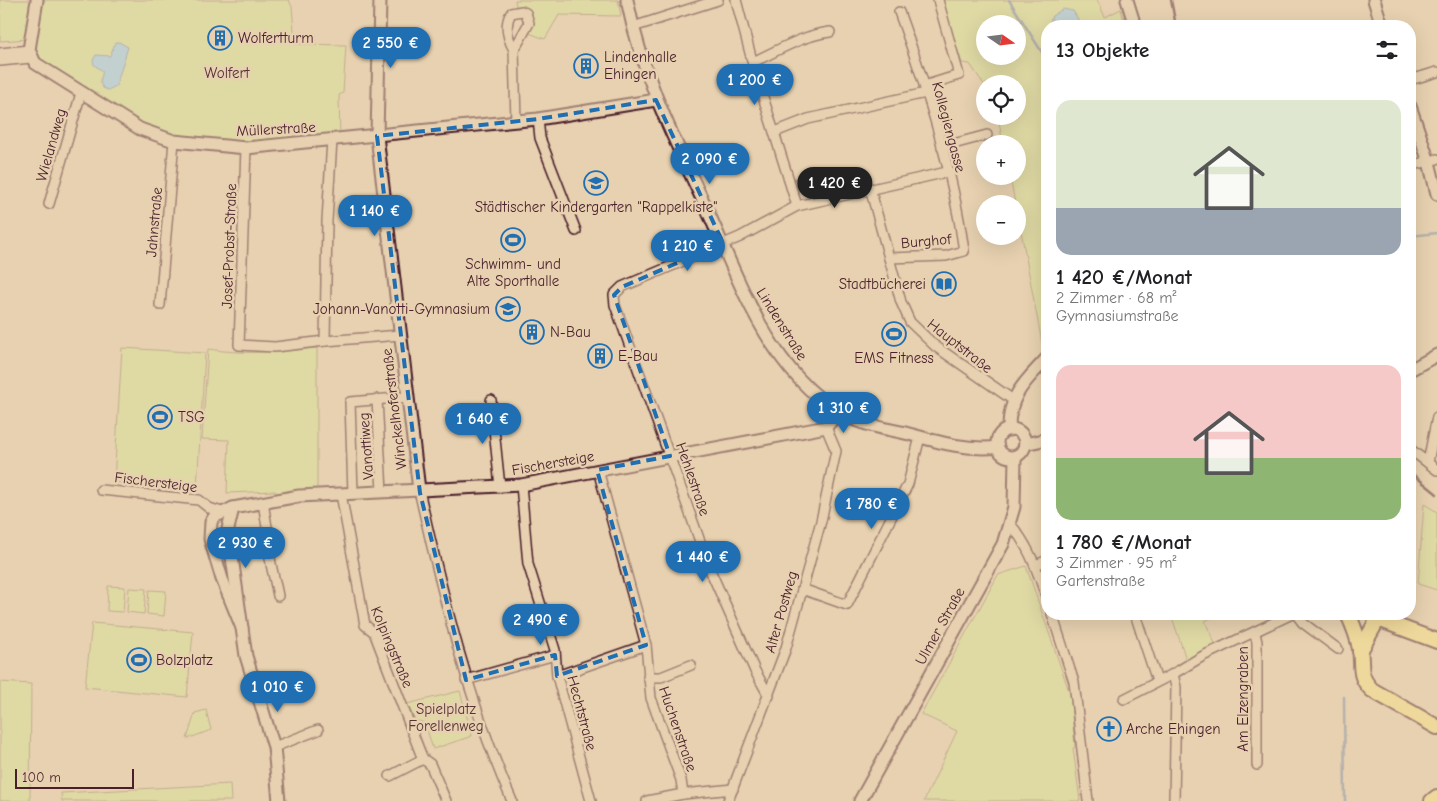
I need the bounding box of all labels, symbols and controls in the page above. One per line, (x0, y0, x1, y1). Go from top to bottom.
north arrow (976, 15, 1026, 65)
map controls (976, 15, 1026, 245)
building icon: Wolfertturm (207, 25, 233, 51)
pin: 2 550 € (345, 27, 437, 69)
place label: Wolfertturm (238, 29, 314, 47)
text: 2 550 € (363, 34, 419, 52)
icon: filters (1373, 36, 1401, 64)
text: 13 Objekte (1056, 38, 1149, 62)
place label: Lindenhalle Ehingen (604, 48, 677, 83)
building icon: Lindenhalle Ehingen (573, 53, 599, 79)
park label: Wolfert (204, 64, 250, 82)
pin: 1 200 € (709, 64, 801, 106)
text: 1 200 € (728, 71, 782, 89)
button: locate (976, 75, 1026, 125)
street label: Kollegiengasse (928, 80, 970, 175)
street label: Wielandweg (32, 106, 70, 184)
street label: Müllerstraße (236, 118, 317, 140)
icon: home (1184, 133, 1274, 223)
button: + (976, 135, 1026, 185)
pin: 2 090 € (664, 142, 756, 185)
text: 2 090 € (681, 150, 739, 168)
pin: 1 420 € (789, 166, 881, 209)
school or university icon: Städtischer Kindergarten "Rappelkiste" (583, 170, 609, 196)
text: 1 420 € (808, 174, 862, 192)
street label: Josef-Probst-Straße (218, 183, 240, 309)
street label: Jahnstraße (142, 186, 166, 258)
pin: 1 140 € (329, 194, 421, 237)
button: − (976, 195, 1026, 245)
place label: Städtischer Kindergarten "Rappelkiste" (475, 198, 717, 216)
text: 1 140 € (349, 202, 401, 220)
sports icon: Schwimm- und Alte Sporthalle (500, 227, 526, 253)
pin: 1 210 € (642, 230, 734, 272)
street label: Burghof (900, 230, 953, 252)
text: 1 210 € (662, 237, 714, 255)
place label: Schwimm- und Alte Sporthalle (465, 255, 561, 290)
text: 1 420 €/Monat (1056, 265, 1192, 289)
library icon: Stadtbücherei (931, 271, 957, 297)
place label: Stadtbücherei (839, 275, 926, 293)
street label: Lindenstraße (753, 284, 812, 364)
text: 2 Zimmer · 68 m² (1056, 289, 1176, 307)
school or university icon: Johann-Vanotti-Gymnasium (495, 296, 521, 322)
place label: Johann-Vanotti-Gymnasium (313, 300, 490, 318)
text: Gymnasiumstraße (1056, 307, 1179, 325)
street label: Hauptstraße (924, 315, 997, 377)
building icon: N-Bau (519, 319, 545, 345)
sports icon: EMS Fitness (881, 321, 907, 347)
place label: N-Bau (550, 323, 591, 341)
building icon: E-Bau (587, 343, 613, 369)
street label: Winckelhoferstraße (378, 347, 410, 471)
place label: E-Bau (618, 347, 658, 365)
place label: EMS Fitness (854, 349, 934, 367)
pin: 1 310 € (798, 392, 890, 434)
icon: home (1184, 398, 1274, 488)
text: 1 310 € (818, 399, 870, 417)
pin: 1 640 € (437, 402, 529, 445)
sports icon: TSG (147, 404, 173, 430)
place label: TSG (178, 408, 205, 426)
text: 1 640 € (456, 410, 510, 428)
street label: Vanottiweg (355, 412, 377, 480)
street label: Hehlestraße (672, 440, 714, 519)
street label: Fischersteige (510, 447, 596, 479)
street label: Fischersteige (113, 468, 199, 496)
pin: 1 780 € (826, 488, 918, 530)
text: 1 780 € (846, 495, 898, 513)
pin: 2 930 € (200, 526, 292, 569)
text: 1 780 €/Monat (1056, 530, 1191, 554)
text: 2 930 € (218, 534, 274, 552)
pin: 1 440 € (657, 540, 749, 583)
text: 1 440 € (677, 548, 729, 566)
text: 3 Zimmer · 95 m² (1056, 554, 1176, 572)
street label: Alter Postweg (761, 569, 801, 655)
text: Gartenstraße (1056, 572, 1145, 590)
street label: Ulmer Straße (911, 584, 969, 668)
street label: Kolpingstraße (367, 604, 417, 691)
pin: 2 490 € (495, 604, 587, 646)
text: 2 490 € (513, 611, 569, 629)
street label: Am Elzengraben (1234, 646, 1252, 752)
sports icon: Bolzplatz (126, 647, 152, 673)
place label: Bolzplatz (156, 651, 213, 669)
pin: 1 010 € (232, 670, 324, 713)
street label: Hechtstraße (563, 673, 601, 753)
text: 1 010 € (251, 678, 305, 696)
street label: Huchenstraße (655, 684, 701, 774)
park label: Spielplatz Forellenweg (408, 700, 484, 735)
church icon: Arche Ehingen (1096, 716, 1122, 742)
place label: Arche Ehingen (1126, 720, 1221, 738)
scale bar (15, 766, 134, 789)
text: 100 m (22, 769, 61, 786)

